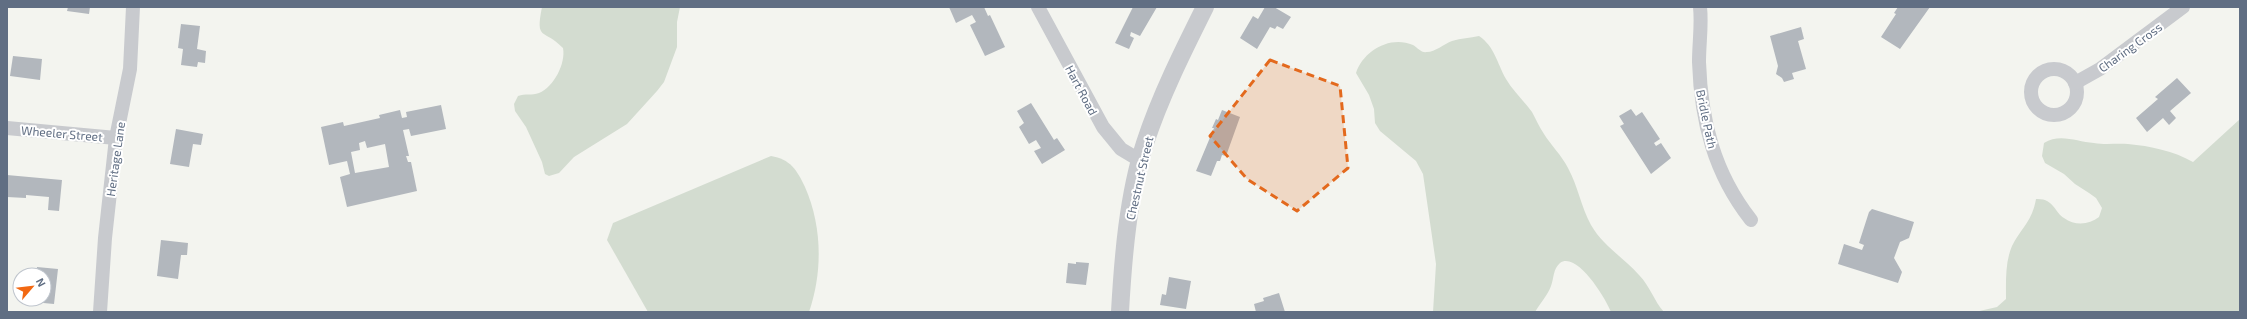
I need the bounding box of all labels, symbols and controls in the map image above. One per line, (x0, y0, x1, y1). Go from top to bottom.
street label: Charing Cross (2096, 19, 2164, 75)
street label: Hart Road (1063, 63, 1101, 117)
street label: Bridle Path (1694, 88, 1720, 150)
street label: Heritage Lane (103, 121, 127, 197)
street label: Wheeler Street (21, 122, 104, 144)
street label: Chestnut Street (1123, 134, 1156, 221)
north arrow (12, 267, 52, 307)
text: N (34, 276, 49, 289)

